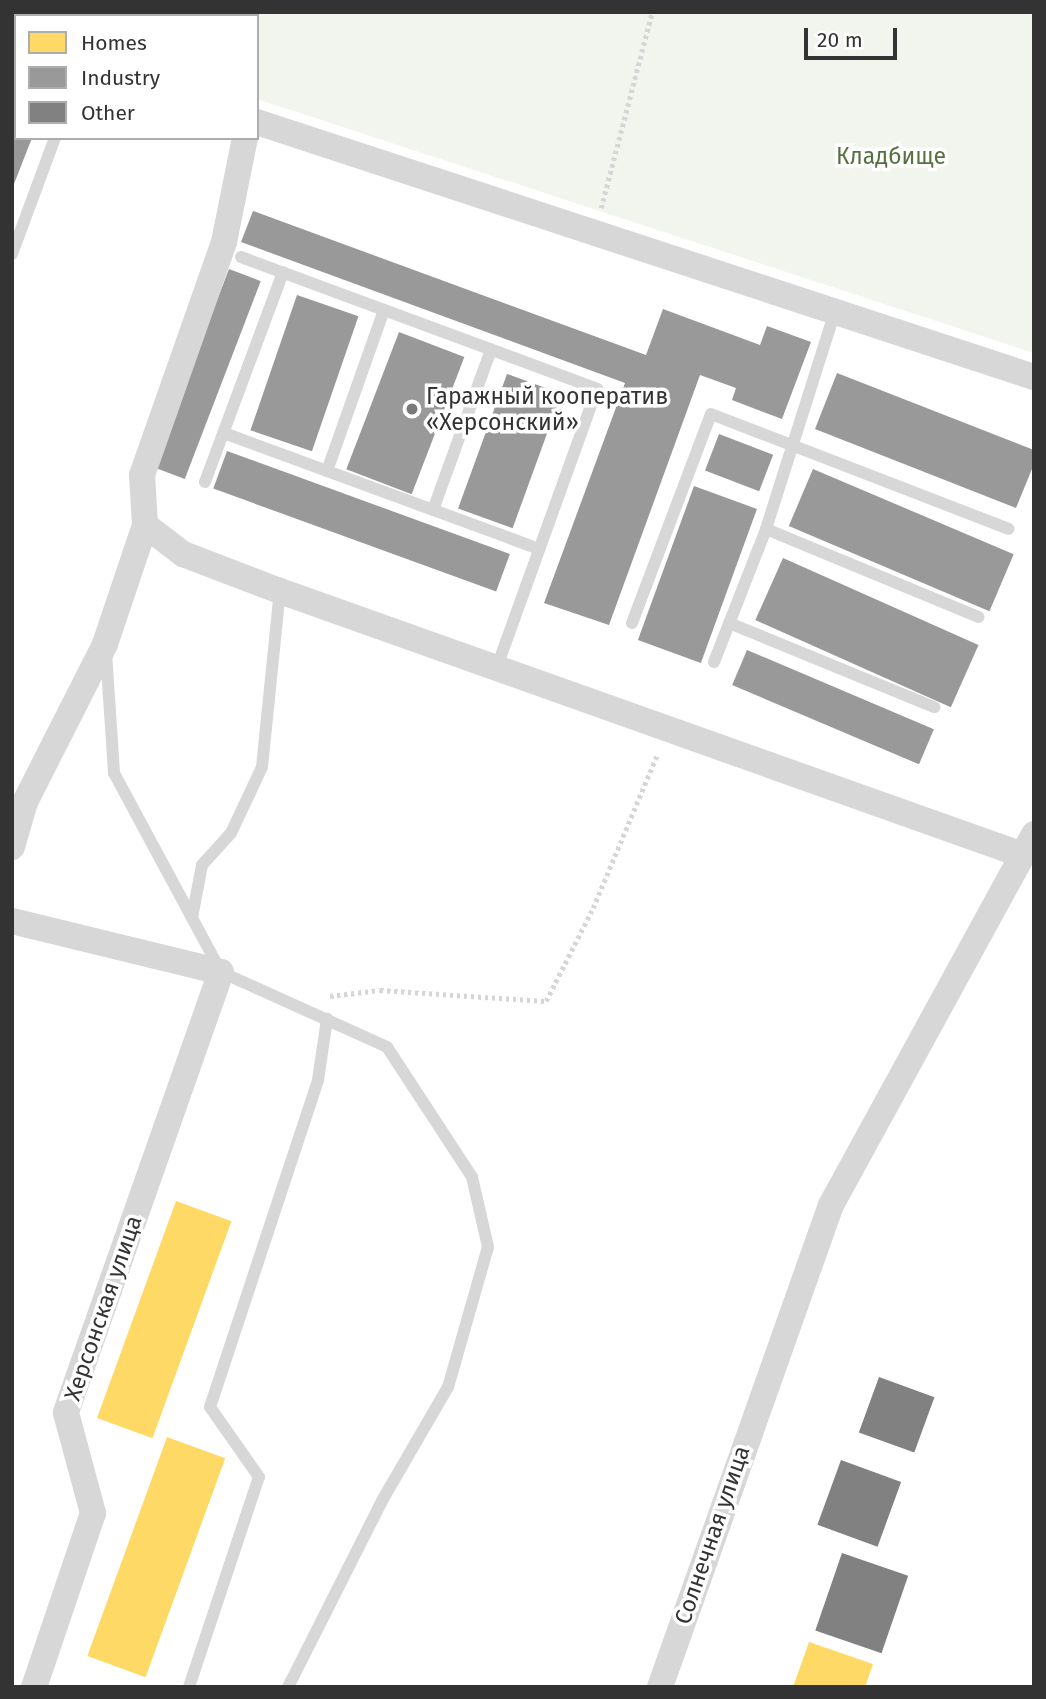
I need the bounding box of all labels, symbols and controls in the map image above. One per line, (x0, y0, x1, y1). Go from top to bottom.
legend (14, 14, 259, 140)
scale bar (808, 14, 901, 58)
text: 20 m (817, 27, 863, 53)
text: Homes (81, 30, 147, 56)
text: Industry (81, 65, 160, 91)
text: Other (81, 100, 135, 126)
park label: Кладбище (836, 142, 946, 170)
place label: Гаражный кооператив «Херсонский» (426, 382, 668, 436)
marker: Гаражный кооператив «Херсонский» (404, 401, 420, 417)
street label: Херсонская улица (58, 1212, 148, 1404)
street label: Солнечная улица (669, 1442, 755, 1628)

